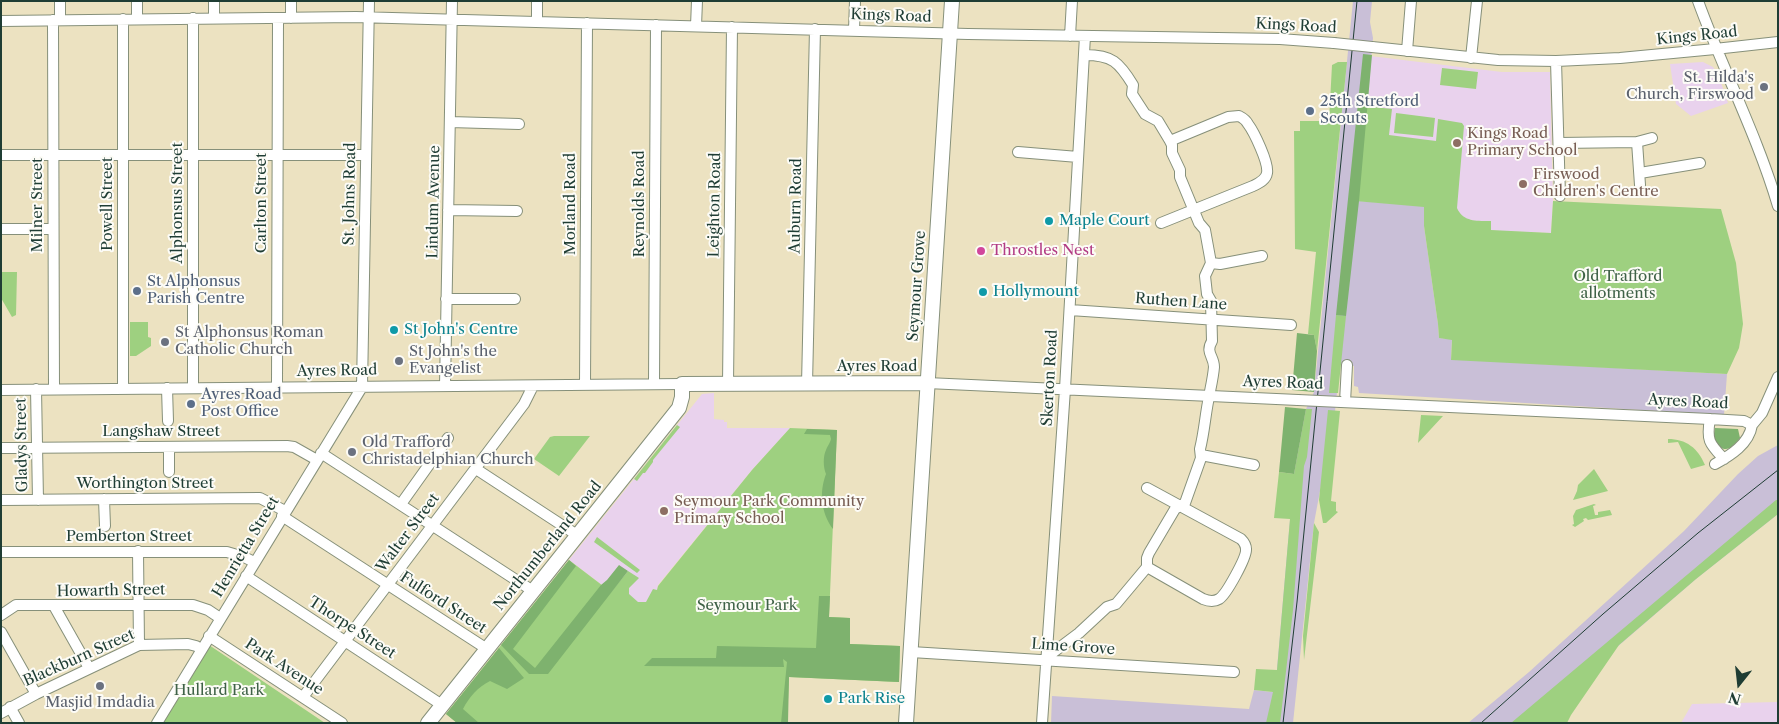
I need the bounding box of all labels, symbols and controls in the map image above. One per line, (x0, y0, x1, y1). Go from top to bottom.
street label: Kings Road (850, 6, 932, 26)
street label: Kings Road (1255, 15, 1337, 37)
street label: Kings Road (1656, 23, 1738, 49)
place label: St. Hilda's Church, Firswood (1626, 69, 1754, 104)
marker: St. Hilda's Church, Firswood (1758, 81, 1770, 93)
place label: 25th Stretford Scouts (1320, 93, 1419, 128)
marker: 25th Stretford Scouts (1304, 105, 1316, 117)
place label: Kings Road Primary School (1467, 125, 1577, 160)
marker: Kings Road Primary School (1451, 137, 1463, 149)
street label: Alphonsus Street (169, 142, 187, 264)
street label: St. Johns Road (340, 142, 360, 246)
street label: Lindum Avenue (424, 145, 444, 259)
street label: Reynolds Road (631, 150, 649, 258)
street label: Leighton Road (705, 152, 725, 258)
street label: Carlton Street (253, 153, 271, 253)
street label: Morland Road (562, 153, 580, 255)
street label: Powell Street (99, 157, 117, 251)
street label: Milner Street (29, 158, 47, 252)
street label: Auburn Road (786, 158, 806, 254)
place label: Firswood Children's Centre (1533, 166, 1659, 201)
marker: Firswood Children's Centre (1517, 178, 1529, 190)
place label: Maple Court (1059, 212, 1150, 230)
marker: Maple Court (1043, 215, 1055, 227)
street label: Seymour Grove (904, 230, 930, 342)
place label: Throstles Nest (991, 242, 1094, 260)
marker: Throstles Nest (975, 245, 987, 257)
park label: Old Trafford allotments (1574, 268, 1662, 303)
place label: St Alphonsus Parish Centre (147, 273, 245, 308)
place label: Hollymount (993, 283, 1079, 301)
marker: St Alphonsus Parish Centre (131, 285, 143, 297)
marker: Hollymount (977, 286, 989, 298)
street label: Ruthen Lane (1134, 290, 1228, 314)
place label: St John's Centre (404, 321, 518, 339)
place label: St Alphonsus Roman Catholic Church (175, 324, 324, 359)
marker: St John's Centre (388, 324, 400, 336)
street label: Skerton Road (1038, 329, 1062, 427)
marker: St Alphonsus Roman Catholic Church (159, 336, 171, 348)
place label: St John's the Evangelist (409, 343, 497, 378)
marker: St John's the Evangelist (393, 355, 405, 367)
street label: Ayres Road (837, 358, 917, 376)
street label: Ayres Road (297, 361, 377, 381)
street label: Ayres Road (1242, 373, 1324, 393)
place label: Ayres Road Post Office (201, 386, 282, 421)
street label: Ayres Road (1647, 391, 1729, 413)
street label: Gladys Street (12, 398, 32, 492)
marker: Ayres Road Post Office (185, 398, 197, 410)
street label: Langshaw Street (102, 423, 220, 441)
place label: Old Trafford Christadelphian Church (362, 434, 534, 469)
marker: Old Trafford Christadelphian Church (346, 446, 358, 458)
street label: Worthington Street (76, 475, 214, 493)
street label: Northumberland Road (490, 478, 606, 614)
street label: Walter Street (373, 490, 443, 576)
street label: Henrietta Street (209, 493, 283, 601)
place label: Seymour Park Community Primary School (674, 493, 864, 528)
marker: Seymour Park Community Primary School (658, 505, 670, 517)
street label: Pemberton Street (66, 528, 192, 546)
street label: Fulford Street (396, 568, 490, 638)
street label: Howarth Street (57, 581, 165, 601)
street label: Thorpe Street (305, 593, 399, 663)
park label: Seymour Park (697, 597, 797, 615)
street label: Blackburn Street (21, 625, 137, 691)
street label: Park Avenue (241, 635, 327, 699)
street label: Lime Grove (1031, 635, 1115, 659)
north arrow (1714, 659, 1764, 709)
marker: Masjid Imdadia (94, 680, 106, 692)
park label: Hullard Park (174, 682, 264, 700)
text: N (1727, 688, 1743, 709)
place label: Park Rise (838, 690, 905, 708)
marker: Park Rise (822, 693, 834, 705)
place label: Masjid Imdadia (45, 694, 155, 712)

